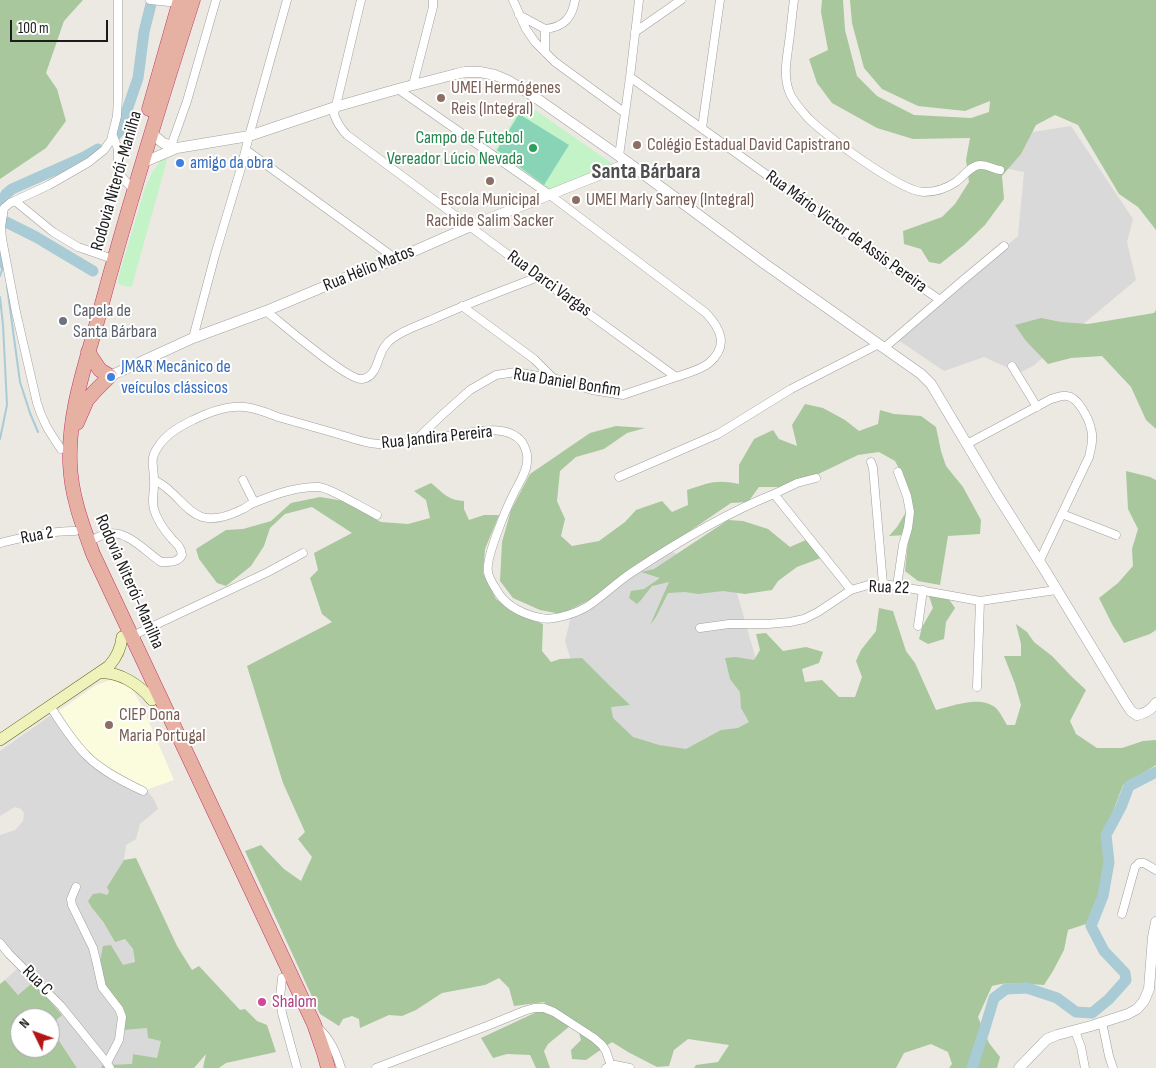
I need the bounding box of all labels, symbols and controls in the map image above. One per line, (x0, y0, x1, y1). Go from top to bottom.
scale bar (12, 10, 110, 42)
text: 100 m (18, 19, 49, 38)
place label: UMEI Hermógenes Reis (Integral) (451, 77, 561, 120)
marker: UMEI Hermógenes Reis (Integral) (435, 92, 447, 104)
street label: Rodovia Niterói-Manilha (87, 109, 147, 253)
place label: Campo de Futebol Vereador Lúcio Nevada (387, 127, 523, 170)
place label: Colégio Estadual David Capistrano (647, 134, 850, 156)
marker: Colégio Estadual David Capistrano (631, 139, 643, 151)
marker: Campo de Futebol Vereador Lúcio Nevada (527, 142, 539, 154)
place label: amigo da obra (190, 152, 273, 174)
marker: amigo da obra (174, 157, 186, 169)
district label: Santa Bárbara (592, 159, 700, 185)
street label: Rua Mário Victor de Assis Pereira (761, 166, 931, 298)
marker: Escola Municipal Rachide Salim Sacker (484, 175, 496, 187)
place label: Escola Municipal Rachide Salim Sacker (426, 189, 554, 232)
place label: UMEI Marly Sarney (Integral) (586, 189, 754, 211)
marker: UMEI Marly Sarney (Integral) (570, 194, 582, 206)
street label: Rua Hélio Matos (320, 241, 418, 297)
street label: Rua Darci Vargas (503, 246, 595, 322)
place label: Capela de Santa Bárbara (73, 300, 157, 342)
marker: Capela de Santa Bárbara (57, 315, 69, 327)
place label: JM&R Mecânico de veículos clássicos (121, 356, 231, 398)
street label: Rua Daniel Bonfim (512, 364, 622, 402)
marker: JM&R Mecânico de veículos clássicos (105, 371, 117, 383)
street label: Rua Jandira Pereira (380, 421, 494, 455)
street label: Rodovia Niterói-Manilha (90, 512, 168, 652)
street label: Rua 2 (19, 522, 55, 550)
street label: Rua 22 (868, 577, 910, 599)
place label: CIEP Dona Maria Portugal (119, 704, 206, 746)
marker: CIEP Dona Maria Portugal (103, 719, 115, 731)
street label: Rua C (17, 961, 57, 1001)
place label: Shalom (272, 991, 317, 1013)
marker: Shalom (256, 996, 268, 1008)
north arrow (10, 1008, 60, 1058)
text: N (15, 1015, 33, 1032)

